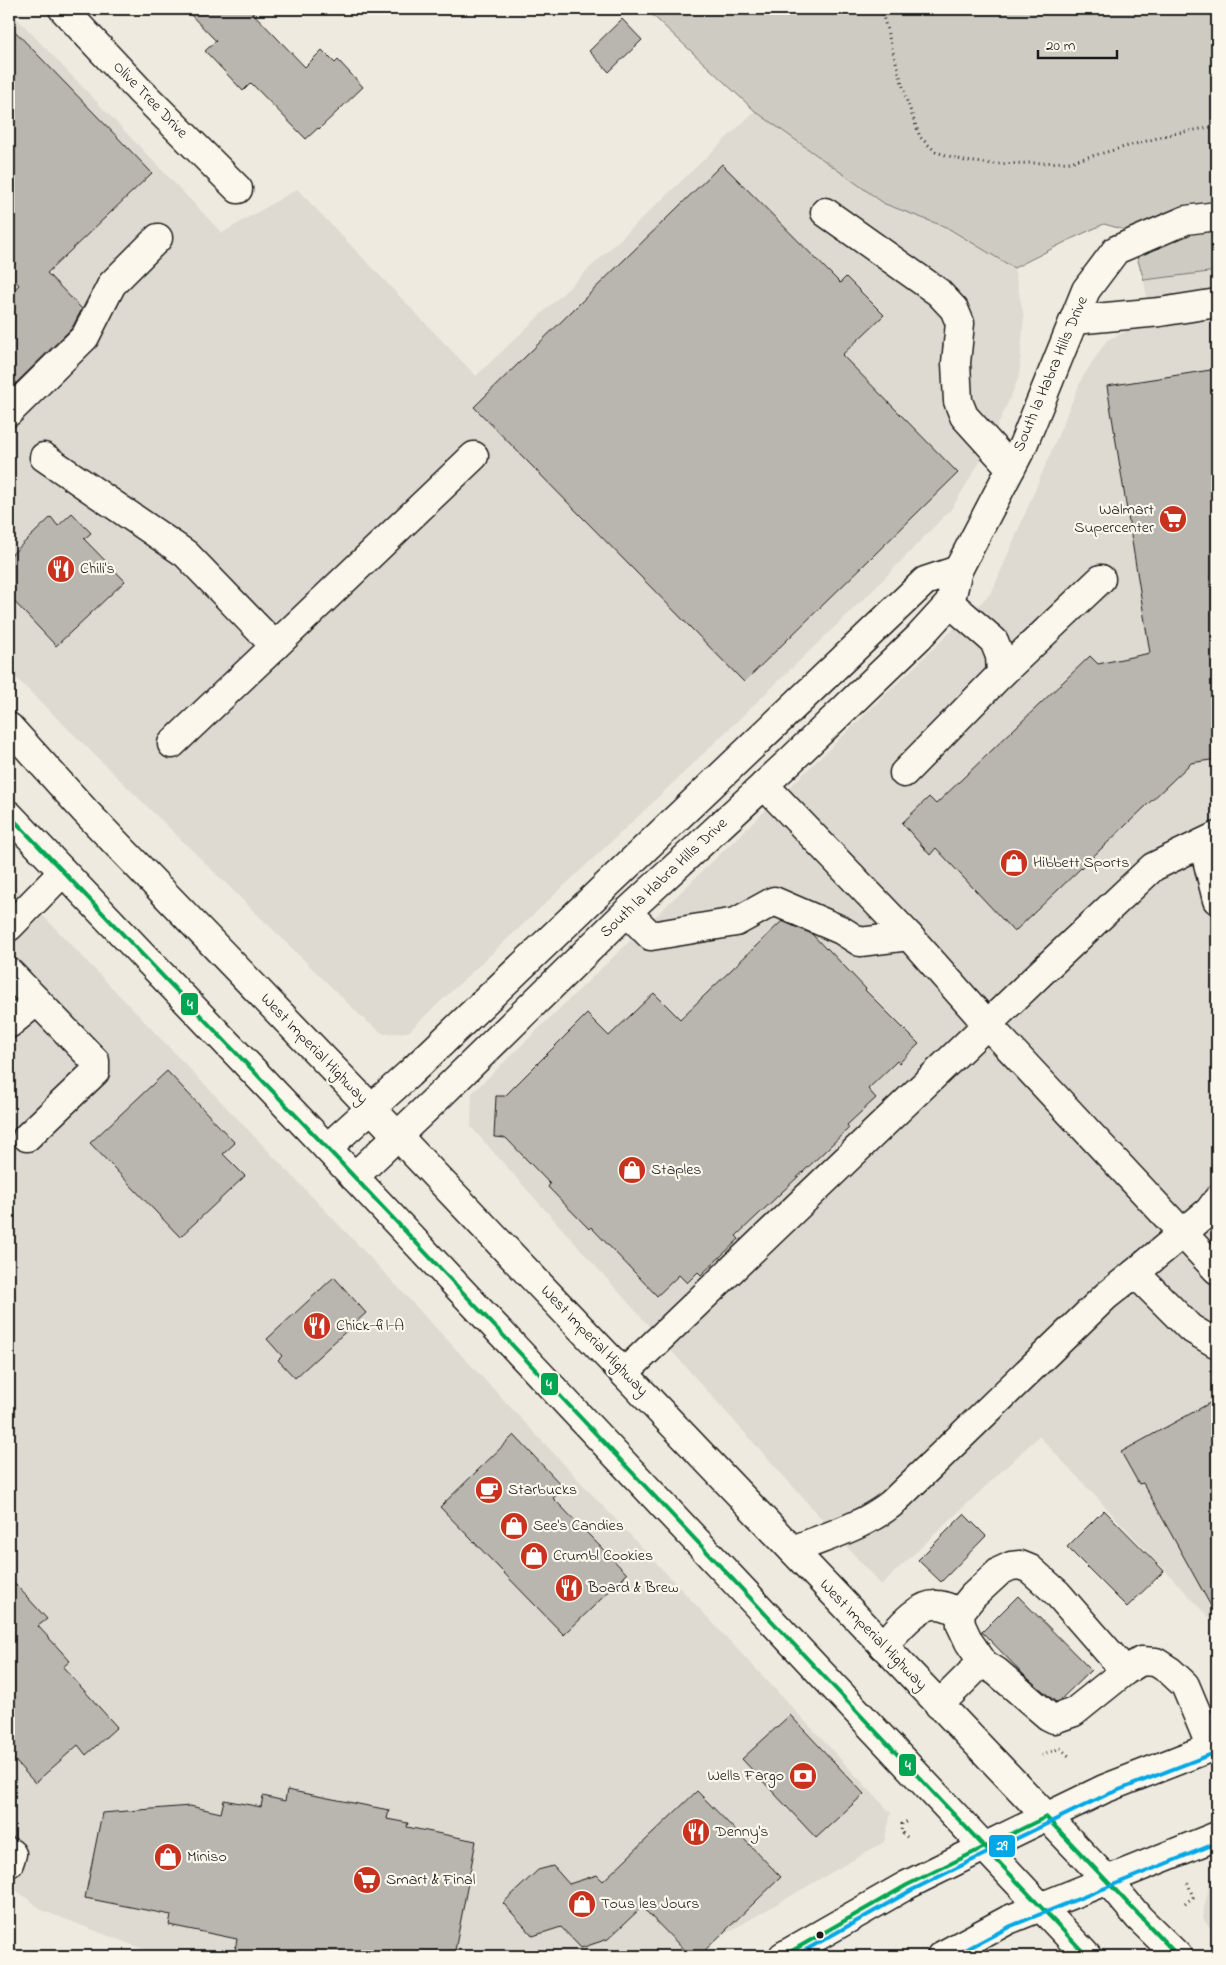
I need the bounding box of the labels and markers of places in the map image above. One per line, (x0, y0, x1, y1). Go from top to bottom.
place label: Walmart Supercenter (1074, 498, 1155, 540)
supermarket icon: Walmart Supercenter (1158, 504, 1188, 534)
restaurant icon: Chili's (46, 554, 76, 584)
place label: Chili's (80, 557, 115, 581)
shop icon: Hibbett Sports (999, 848, 1029, 878)
place label: Hibbett Sports (1033, 851, 1129, 875)
shop icon: Staples (617, 1155, 647, 1185)
place label: Staples (651, 1158, 702, 1182)
restaurant icon: Chick-fil-A (302, 1311, 332, 1341)
place label: Chick-fil-A (336, 1314, 404, 1338)
cafe icon: Starbucks (474, 1475, 504, 1505)
place label: Starbucks (508, 1478, 577, 1502)
shop icon: See's Candies (499, 1511, 529, 1541)
place label: See's Candies (533, 1514, 624, 1538)
shop icon: Crumbl Cookies (519, 1541, 549, 1571)
place label: Crumbl Cookies (553, 1544, 653, 1568)
restaurant icon: Board & Brew (554, 1573, 584, 1603)
place label: Board & Brew (587, 1576, 678, 1600)
bank icon: Wells Fargo (788, 1761, 818, 1791)
place label: Wells Fargo (707, 1764, 784, 1788)
restaurant icon: Denny's (681, 1817, 711, 1847)
place label: Denny's (714, 1820, 768, 1844)
shop icon: Miniso (153, 1842, 183, 1872)
place label: Miniso (187, 1845, 227, 1869)
supermarket icon: Smart & Final (352, 1865, 382, 1895)
place label: Smart & Final (386, 1868, 476, 1892)
shop icon: Tous les Jours (567, 1889, 597, 1919)
place label: Tous les Jours (601, 1892, 699, 1916)
unlabelled marker (815, 1930, 825, 1940)

